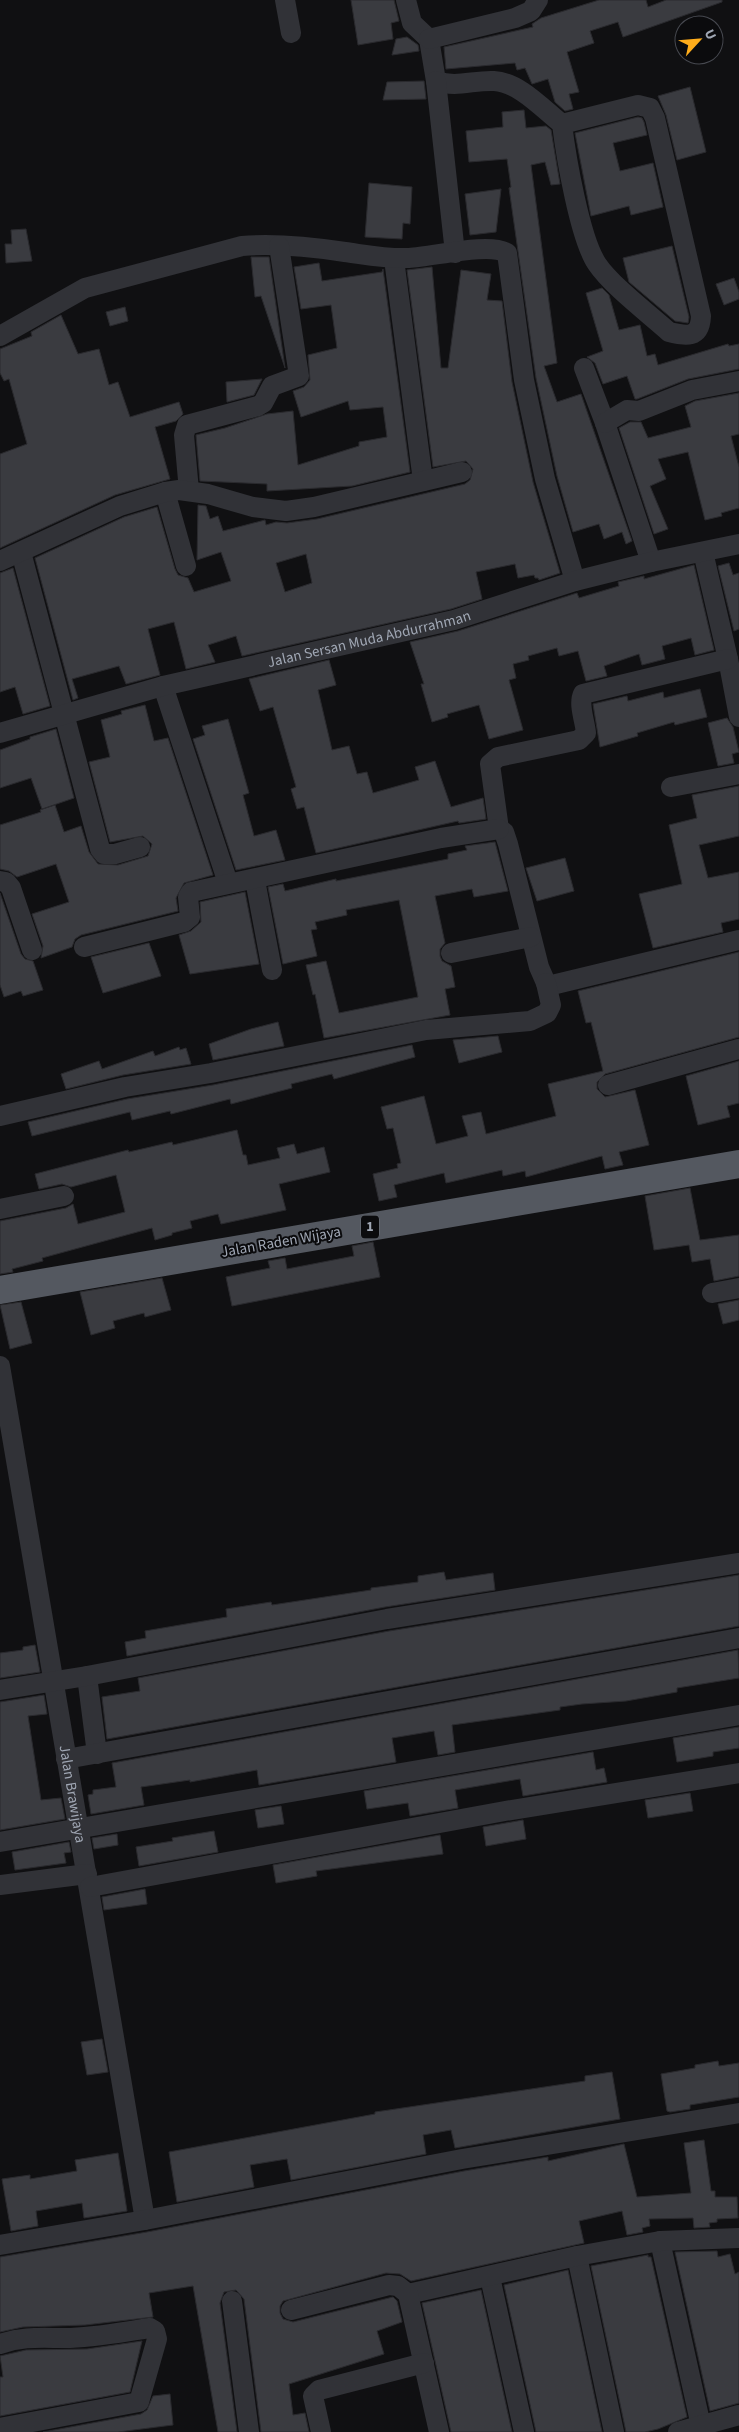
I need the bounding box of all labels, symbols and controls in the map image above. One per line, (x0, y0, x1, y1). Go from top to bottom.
north arrow (674, 15, 724, 65)
text: U (699, 26, 721, 43)
street label: Jalan Sersan Muda Abdurrahman (265, 605, 473, 673)
road number: 1 (361, 1216, 379, 1238)
street label: Jalan Raden Wijaya (219, 1221, 343, 1263)
street label: Jalan Brawijaya (54, 1743, 91, 1844)

